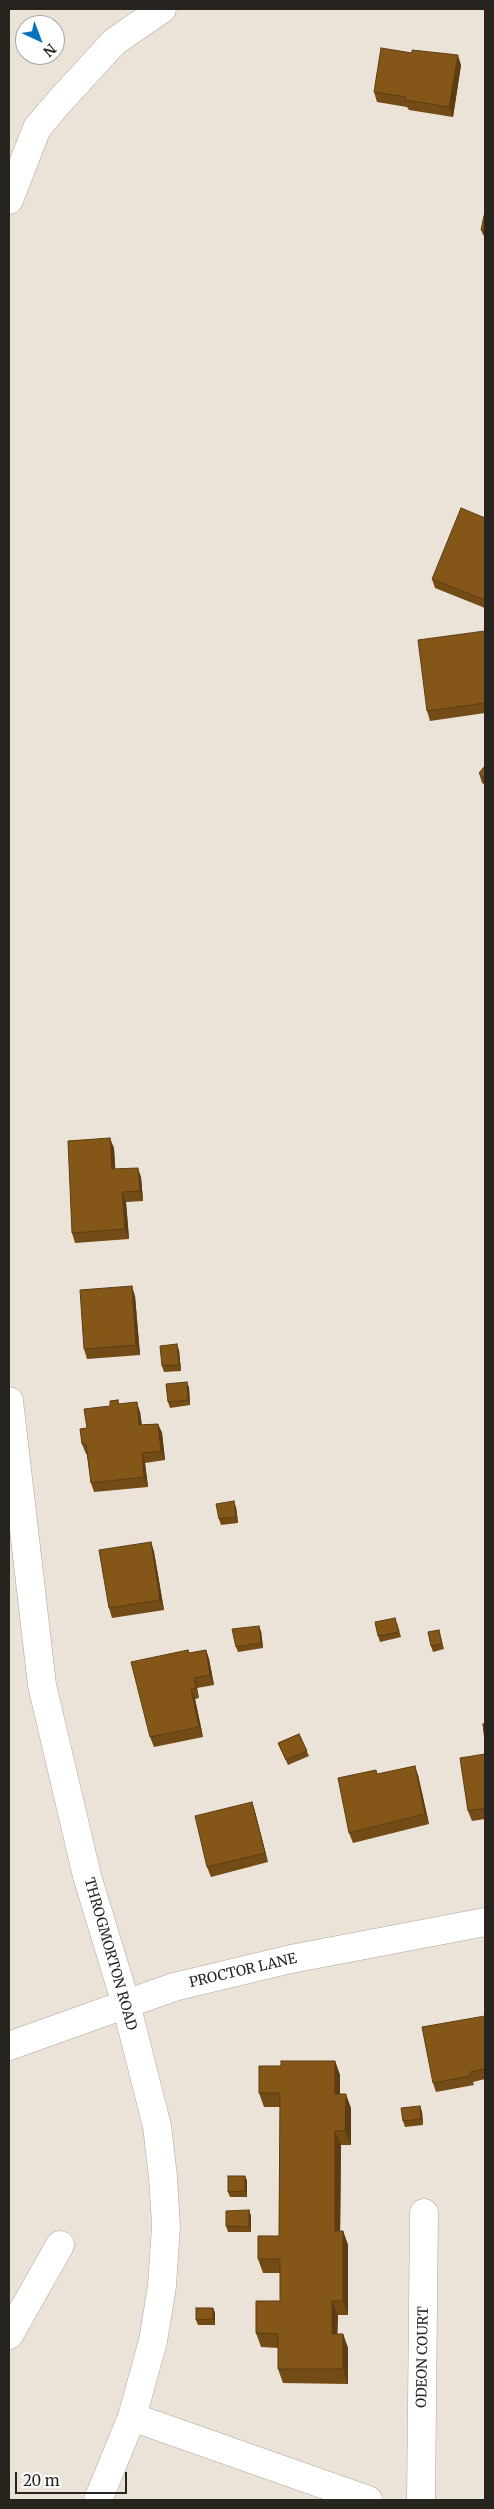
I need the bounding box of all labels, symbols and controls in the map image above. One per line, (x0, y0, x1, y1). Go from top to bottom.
north arrow (15, 15, 65, 65)
text: N (39, 40, 60, 61)
street label: THROGMORTON ROAD (80, 1876, 140, 2032)
street label: PROCTOR LANE (188, 1950, 298, 1992)
street label: ODEON COURT (414, 2306, 432, 2408)
scale bar (18, 2462, 130, 2494)
text: 20 m (23, 2471, 60, 2490)

